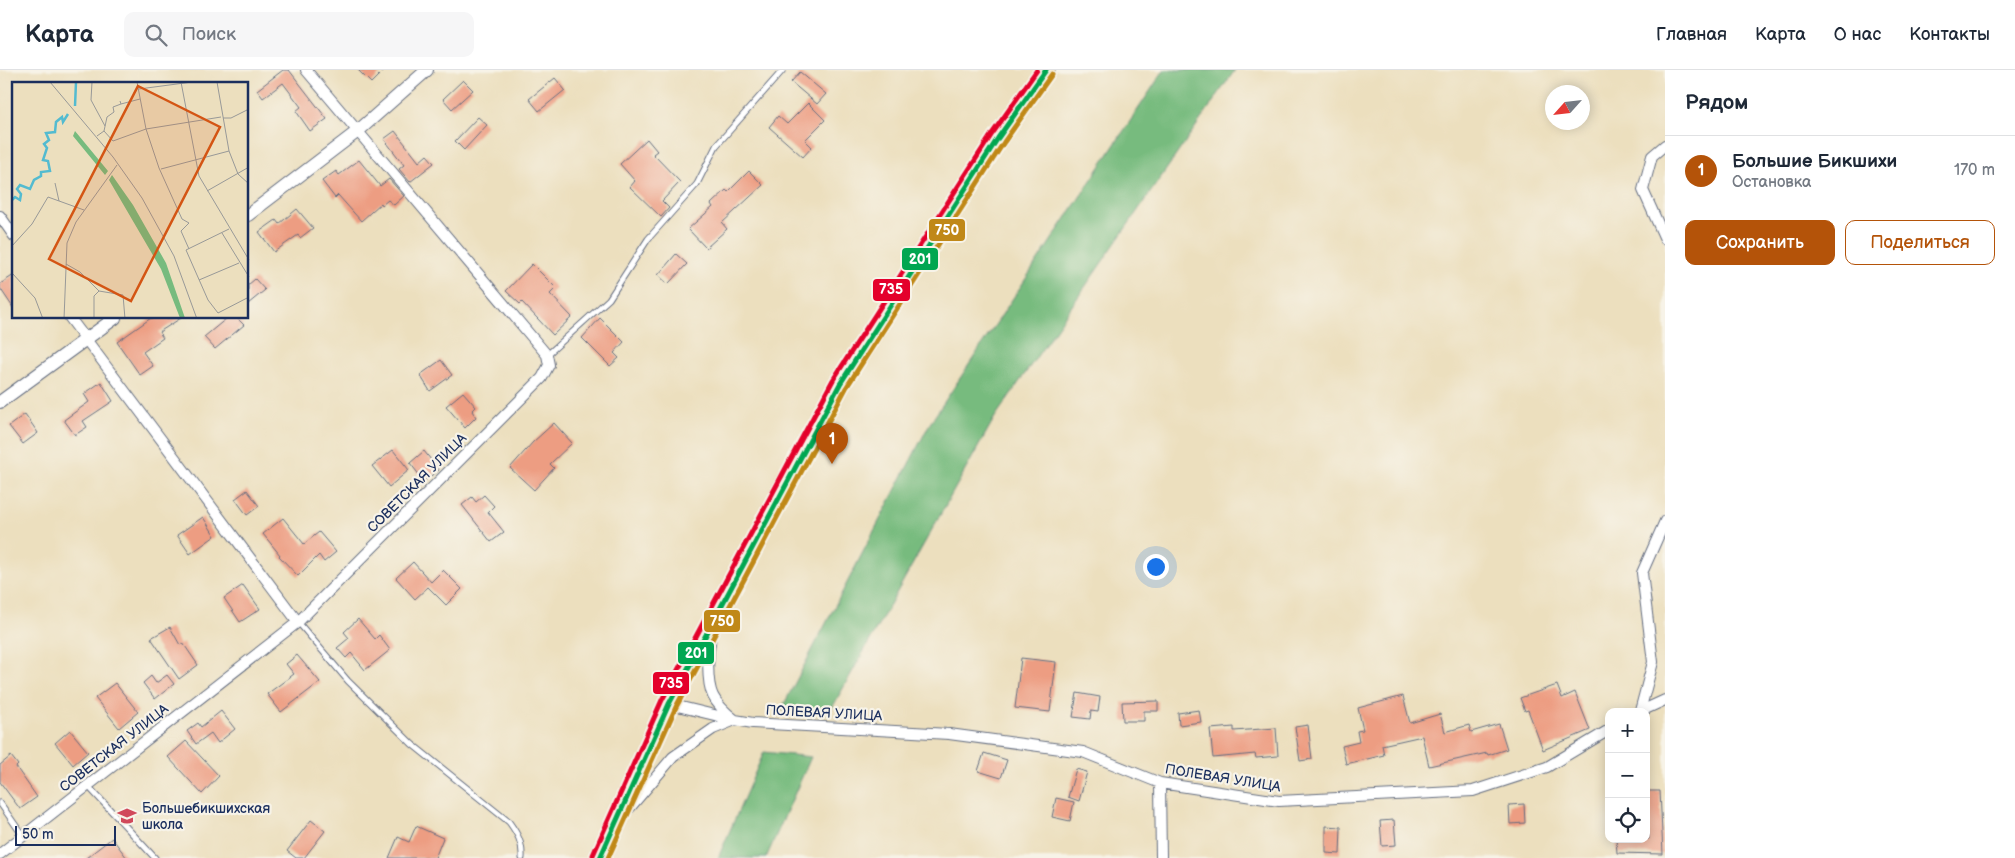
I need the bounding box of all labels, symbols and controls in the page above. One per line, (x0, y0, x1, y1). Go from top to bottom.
search box (124, 12, 474, 57)
text: Карта (25, 20, 94, 49)
icon: search (142, 21, 170, 49)
text: Поиск (182, 23, 236, 46)
text: Главная (1656, 24, 1727, 45)
text: Карта (1755, 24, 1806, 45)
text: О нас (1834, 24, 1881, 45)
text: Контакты (1909, 24, 1990, 45)
inset map (12, 82, 249, 319)
north arrow (1545, 85, 1590, 130)
text: Рядом (1685, 90, 1748, 115)
text: Большие Бикшихи (1732, 150, 1897, 173)
text: 1 (1698, 161, 1704, 180)
text: 170 m (1954, 161, 1995, 180)
text: Остановка (1732, 173, 1811, 192)
line badge: 750 (928, 218, 966, 242)
button: Сохранить (1685, 220, 1835, 265)
button: Поделиться (1845, 220, 1995, 265)
text: 750 (935, 222, 960, 239)
line badge: 201 (901, 247, 939, 271)
text: 201 (909, 251, 931, 268)
line badge: 735 (872, 278, 911, 302)
text: 735 (879, 281, 903, 298)
pin: 1 (816, 423, 848, 464)
street label: СОВЕТСКАЯ УЛИЦА (364, 430, 470, 536)
your location (1143, 554, 1169, 580)
line badge: 750 (703, 609, 741, 633)
text: 750 (710, 613, 735, 630)
line badge: 201 (677, 641, 715, 665)
text: 201 (685, 645, 707, 662)
line badge: 735 (652, 671, 690, 695)
text: 735 (659, 675, 683, 692)
street label: СОВЕТСКАЯ УЛИЦА (56, 700, 172, 796)
street label: ПОЛЕВАЯ УЛИЦА (765, 701, 883, 725)
map controls (1605, 708, 1650, 843)
button: + (1605, 708, 1650, 753)
button: − (1605, 753, 1650, 798)
street label: ПОЛЕВАЯ УЛИЦА (1164, 760, 1283, 796)
button: locate (1605, 798, 1650, 843)
place label: Большебикшихская школа (142, 800, 270, 833)
school or university icon: Большебикшихская школа (116, 805, 138, 827)
scale bar (15, 823, 116, 846)
text: 50 m (22, 826, 54, 843)

